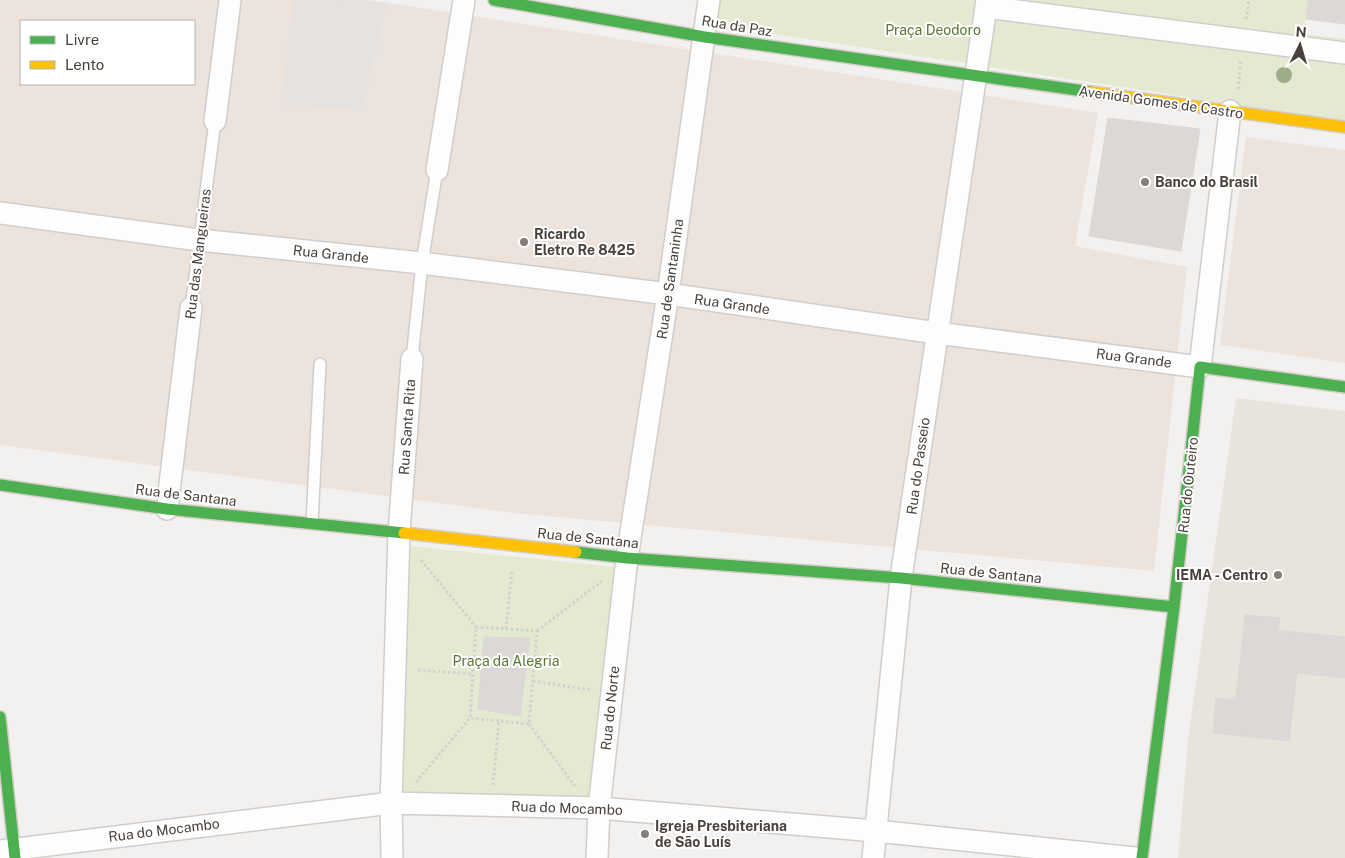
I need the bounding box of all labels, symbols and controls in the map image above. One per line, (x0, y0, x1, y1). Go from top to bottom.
street label: Rua da Paz (701, 13, 774, 40)
legend (20, 20, 195, 85)
north arrow (1275, 20, 1325, 70)
park label: Praça Deodoro (885, 22, 981, 38)
text: N (1295, 24, 1307, 40)
text: Livre (65, 31, 99, 48)
text: Lento (65, 56, 104, 73)
street label: Avenida Gomes de Castro (1078, 83, 1244, 121)
place label: Banco do Brasil (1155, 174, 1258, 190)
marker: Banco do Brasil (1139, 176, 1151, 188)
street label: Rua das Mangueiras (182, 188, 214, 320)
street label: Rua de Santaninha (654, 218, 686, 340)
place label: Ricardo Eletro Re 8425 (534, 226, 635, 258)
marker: Ricardo Eletro Re 8425 (518, 236, 530, 248)
street label: Rua Grande (292, 242, 370, 266)
street label: Rua Grande (693, 291, 771, 317)
street label: Rua Grande (1095, 345, 1173, 371)
street label: Rua Santa Rita (396, 379, 418, 475)
street label: Rua do Passeio (903, 416, 933, 516)
street label: Rua do Outeiro (1175, 436, 1201, 534)
street label: Rua de Santana (134, 481, 238, 509)
street label: Rua de Santana (537, 525, 639, 551)
street label: Rua de Santana (940, 560, 1042, 586)
place label: IEMA - Centro (1176, 567, 1268, 583)
marker: IEMA - Centro (1272, 569, 1284, 581)
park label: Praça da Alegria (453, 653, 559, 669)
street label: Rua do Norte (598, 665, 622, 751)
street label: Rua do Mocambo (511, 798, 623, 818)
street label: Rua do Mocambo (108, 815, 221, 845)
place label: Igreja Presbiteriana de São Luís (655, 818, 787, 850)
marker: Igreja Presbiteriana de São Luís (639, 828, 651, 840)

